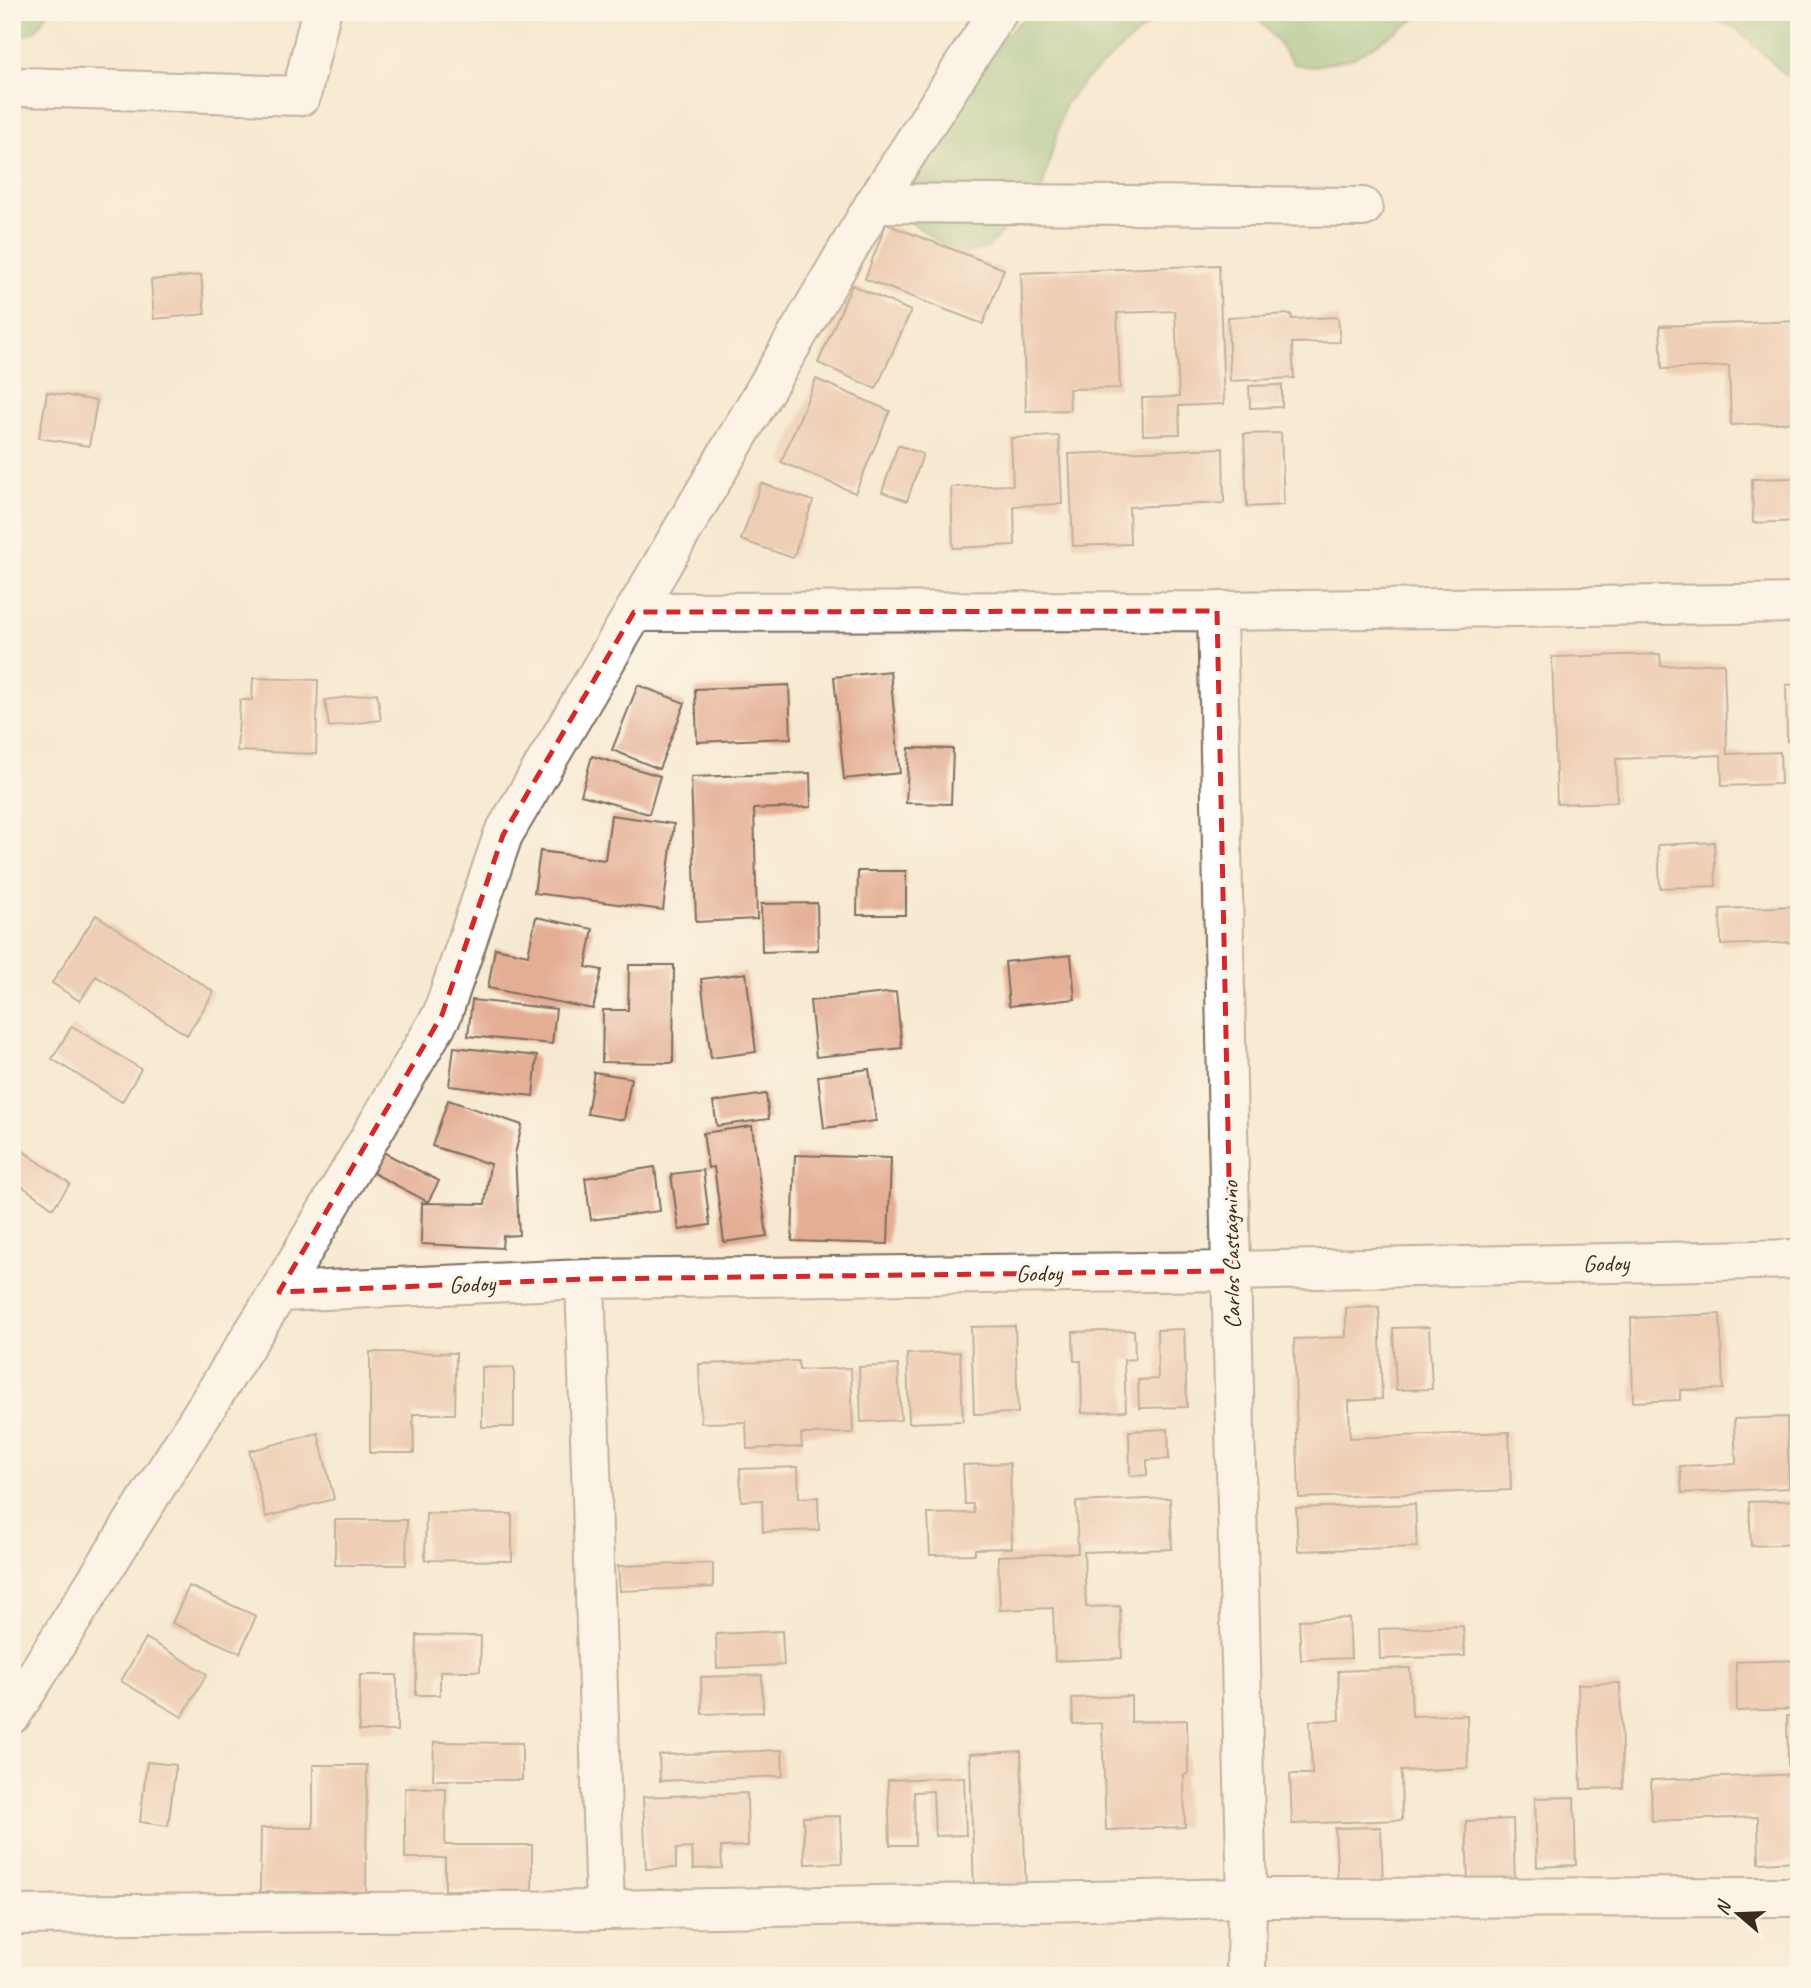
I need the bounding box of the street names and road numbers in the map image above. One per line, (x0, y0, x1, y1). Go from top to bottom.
street label: Carlos Castagnino (1215, 1179, 1247, 1329)
street label: Godoy (1583, 1248, 1631, 1278)
street label: Godoy (1016, 1258, 1064, 1288)
street label: Godoy (448, 1268, 497, 1300)

